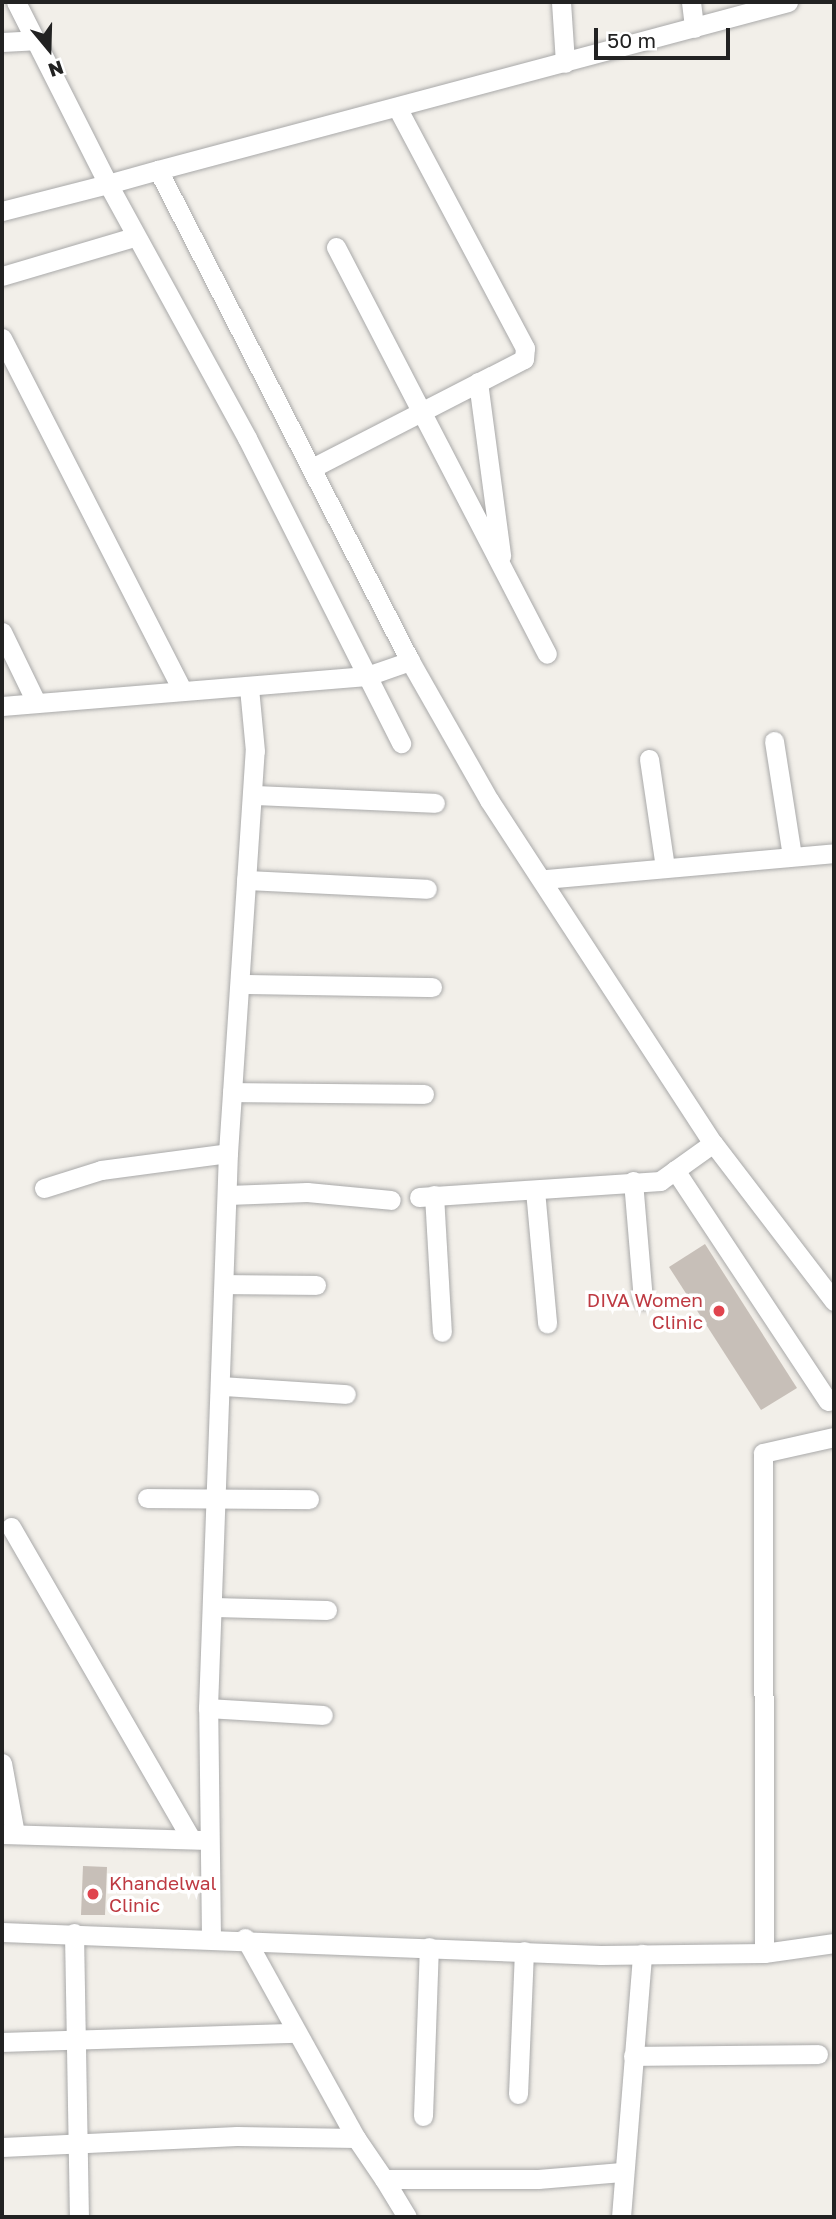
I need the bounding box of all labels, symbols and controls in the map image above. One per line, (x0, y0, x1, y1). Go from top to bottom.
north arrow (14, 14, 84, 84)
scale bar (598, 14, 734, 58)
text: 50 m (607, 27, 656, 53)
text: N (45, 56, 67, 83)
place label: DIVA Women Clinic (587, 1289, 703, 1333)
marker: DIVA Women Clinic (709, 1301, 729, 1321)
place label: Khandelwal Clinic (109, 1872, 217, 1916)
marker: Khandelwal Clinic (83, 1884, 103, 1904)

